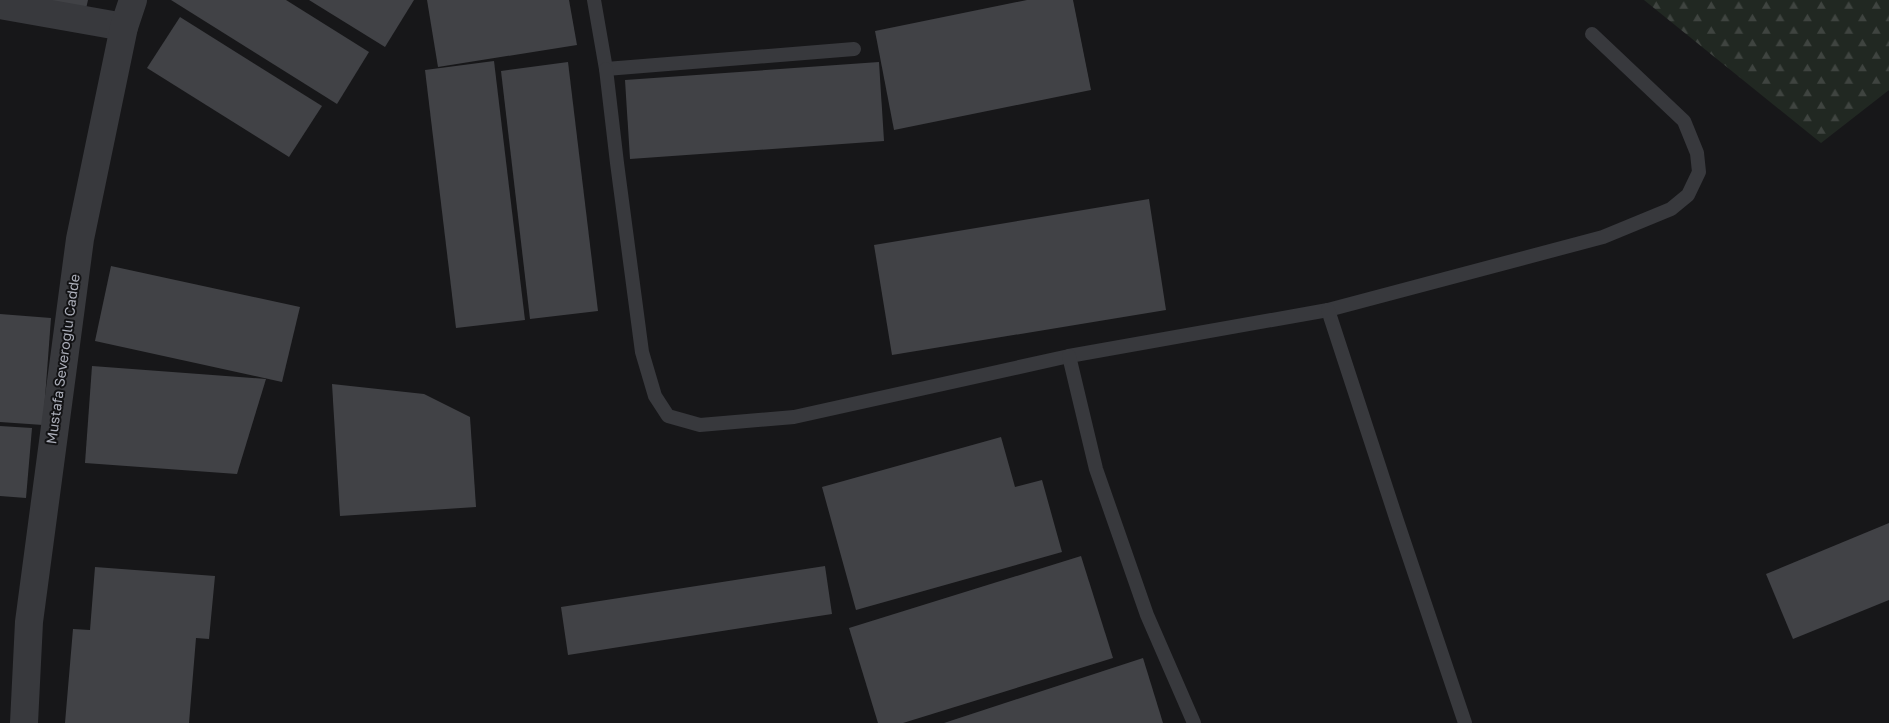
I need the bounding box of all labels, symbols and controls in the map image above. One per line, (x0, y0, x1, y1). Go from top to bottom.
street label: Mustafa Severoğlu Cadde (42, 273, 83, 445)

